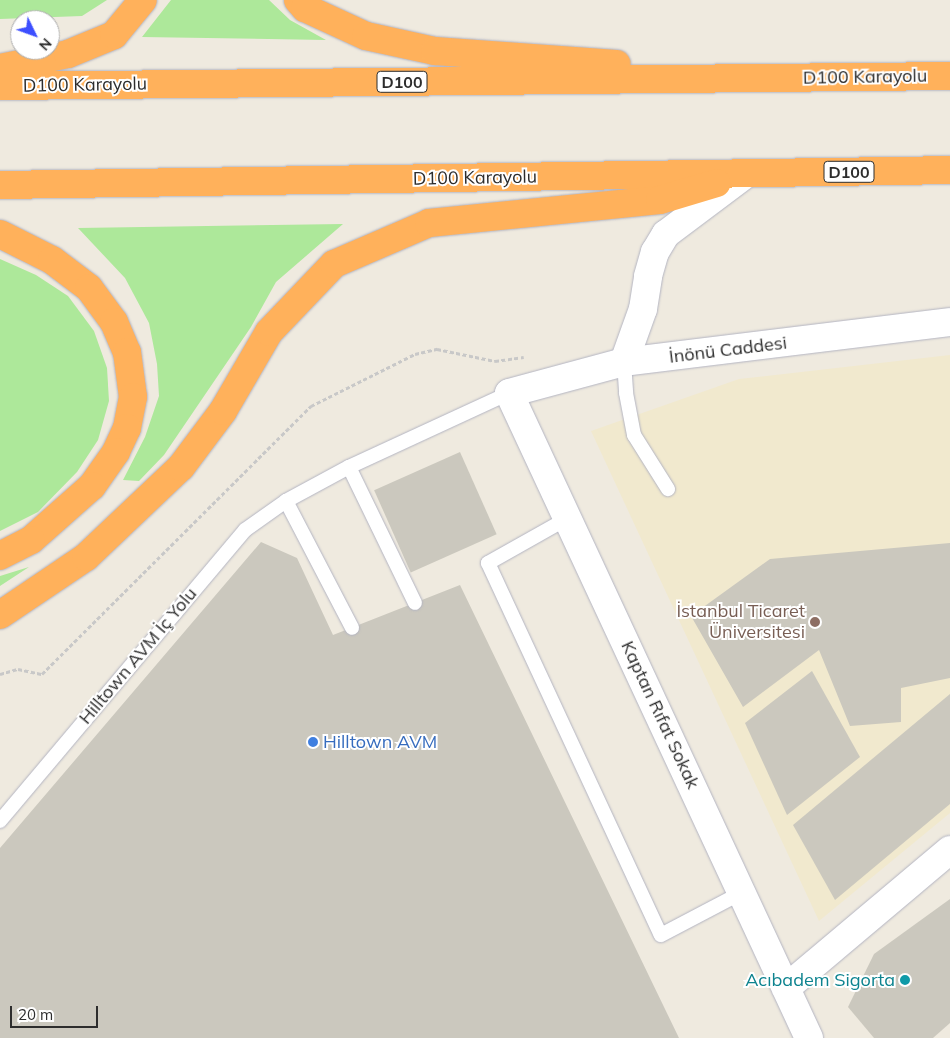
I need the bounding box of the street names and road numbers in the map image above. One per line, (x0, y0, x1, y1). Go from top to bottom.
street label: D100 Karayolu (803, 65, 927, 89)
road number: D100 (376, 68, 428, 95)
street label: D100 Karayolu (23, 73, 147, 97)
road number: D100 (823, 158, 875, 186)
street label: D100 Karayolu (413, 166, 537, 190)
street label: İnönü Caddesi (668, 332, 788, 368)
street label: Hilltown AVM İç Yolu (75, 583, 201, 729)
street label: Kaptan Rıfat Sokak (616, 638, 704, 792)

